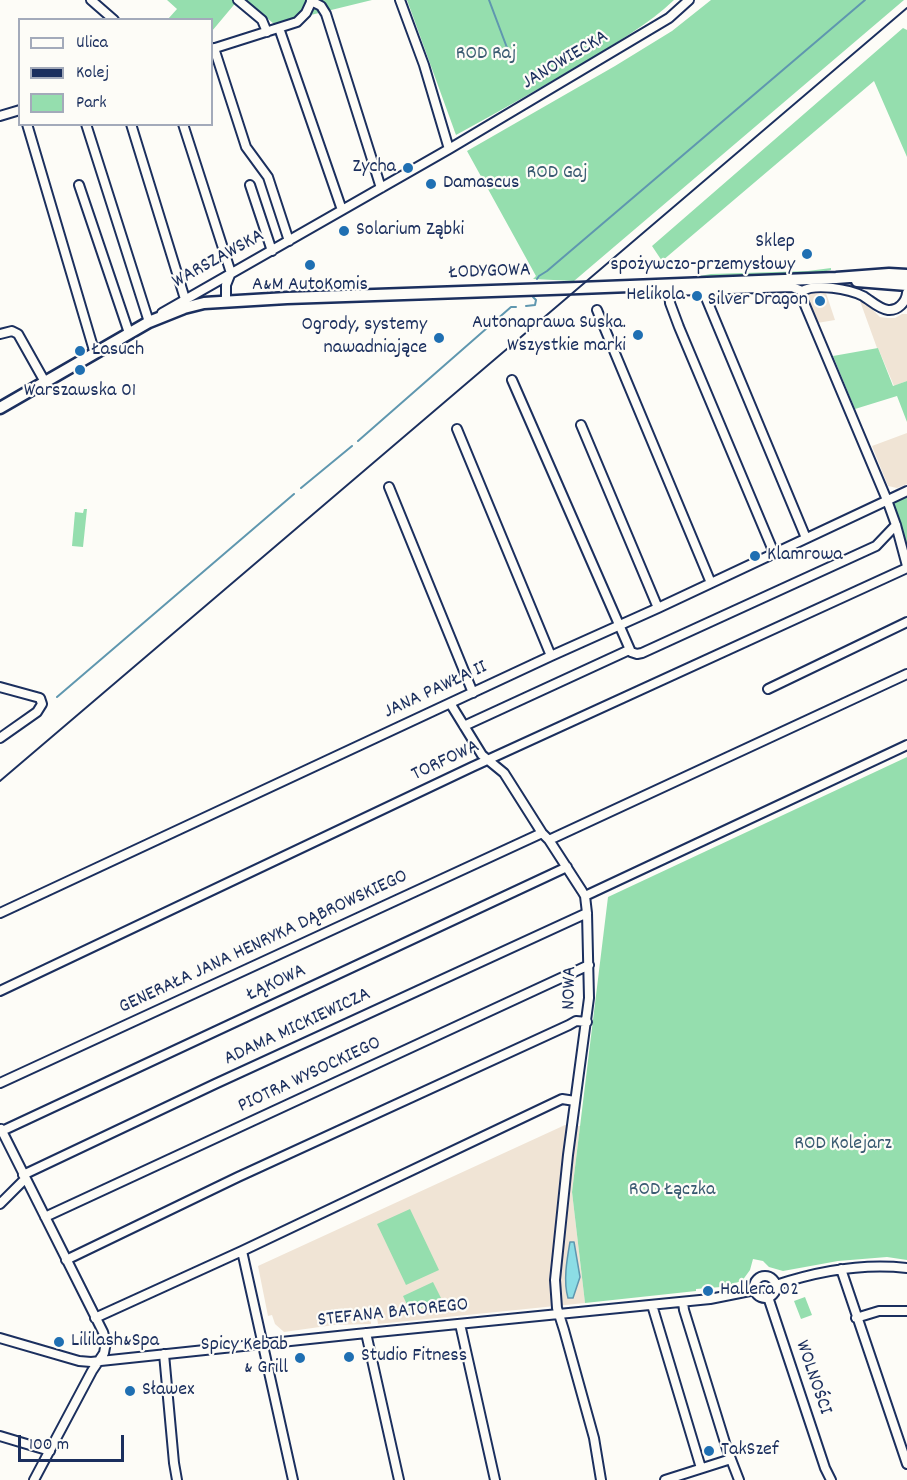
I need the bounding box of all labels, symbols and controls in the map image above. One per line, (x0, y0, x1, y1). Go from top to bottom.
legend (18, 18, 213, 126)
street label: JANOWIECKA (519, 26, 613, 96)
text: Ulica (76, 31, 108, 56)
park label: ROD Raj (456, 43, 516, 67)
text: Kolej (76, 61, 109, 86)
text: Park (76, 91, 107, 116)
place label: Zycha (353, 156, 396, 180)
marker: Zycha (401, 161, 415, 175)
park label: ROD Gaj (527, 162, 587, 186)
place label: Damascus (443, 172, 519, 196)
marker: Damascus (424, 177, 438, 191)
place label: Solarium Ząbki (356, 219, 464, 243)
marker: Solarium Ząbki (337, 224, 351, 238)
street label: WARSZAWSKA (169, 225, 269, 295)
place label: Sklep spożywczo-przemysłowy (610, 231, 795, 278)
marker: Sklep spożywczo-przemysłowy (800, 247, 814, 261)
marker: A&M AutoKomis (303, 258, 317, 272)
street label: ŁODYGOWA (449, 260, 531, 286)
place label: A&M AutoKomis (252, 274, 368, 298)
place label: Helikola (626, 284, 685, 308)
marker: Helikola (690, 289, 704, 303)
place label: Silver Dragon (708, 289, 808, 313)
marker: Silver Dragon (813, 294, 827, 308)
place label: Autonaprawa Suska. Wszystkie marki (472, 312, 626, 359)
place label: Ogrody, systemy nawadniające (302, 314, 427, 361)
marker: Autonaprawa Suska. Wszystkie marki (631, 328, 645, 342)
marker: Ogrody, systemy nawadniające (432, 331, 446, 345)
place label: Łasuch (92, 339, 144, 363)
marker: Łasuch (73, 344, 87, 358)
marker: Warszawska 01 (73, 363, 87, 377)
place label: Warszawska 01 (24, 380, 136, 404)
place label: Klamrowa (767, 544, 843, 568)
marker: Klamrowa (748, 549, 762, 563)
street label: JANA PAWŁA II (380, 657, 492, 725)
street label: TORFOWA (408, 736, 484, 788)
street label: GENERAŁA JANA HENRYKA DĄBROWSKIEGO (116, 865, 412, 1021)
street label: ŁĄKOWA (244, 960, 310, 1008)
street label: NOWA (559, 966, 583, 1010)
street label: ADAMA MICKIEWICZA (221, 984, 375, 1072)
street label: PIOTRA WYSOCKIEGO (235, 1032, 385, 1120)
park label: ROD Kolejarz (794, 1133, 892, 1157)
park label: ROD Łączka (629, 1179, 715, 1203)
place label: Hallera 02 (720, 1279, 799, 1303)
marker: Hallera 02 (701, 1284, 715, 1298)
street label: STEFANA BATOREGO (316, 1294, 470, 1334)
place label: Lililash&Spa (71, 1330, 159, 1354)
place label: Spicy Kebab & Grill (201, 1334, 288, 1381)
marker: Lililash&Spa (52, 1335, 66, 1349)
street label: WOLNOŚCI (788, 1338, 836, 1418)
place label: Studio Fitness (361, 1345, 467, 1369)
marker: Studio Fitness (342, 1350, 356, 1364)
marker: Spicy Kebab & Grill (293, 1351, 307, 1365)
place label: Sławex (142, 1379, 194, 1403)
marker: Sławex (123, 1384, 137, 1398)
scale bar (21, 1423, 128, 1461)
text: 100 m (29, 1433, 69, 1458)
place label: TakSzef (721, 1439, 779, 1463)
marker: TakSzef (702, 1444, 716, 1458)

